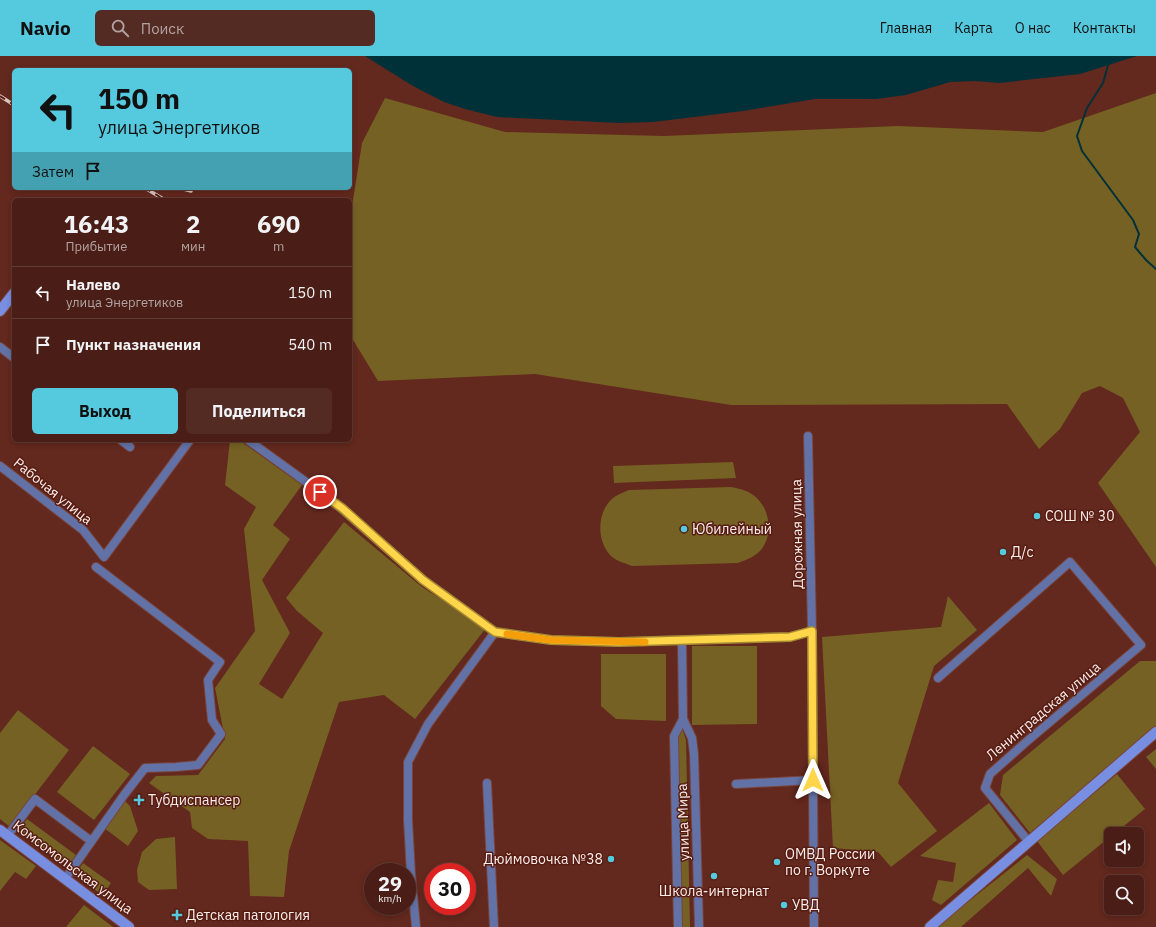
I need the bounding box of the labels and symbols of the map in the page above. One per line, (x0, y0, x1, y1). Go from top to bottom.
street label: Рабочая улица (10, 454, 96, 529)
pin (303, 475, 337, 509)
street label: Дорожная улица (787, 478, 807, 589)
place label: СОШ № 30 (1045, 507, 1115, 525)
marker: СОШ № 30 (1032, 511, 1042, 521)
place label: Юбилейный (692, 520, 772, 538)
marker: Юбилейный (679, 524, 689, 534)
place label: Д/с (1011, 543, 1034, 561)
marker: Д/с (998, 547, 1008, 557)
street label: Ленинградская улица (982, 657, 1104, 764)
position arrow (792, 759, 834, 801)
street label: улица Мира (673, 783, 693, 861)
place label: Тубдиспансер (148, 791, 240, 809)
marker: Тубдиспансер (133, 794, 145, 806)
street label: Комсомольская улица (9, 816, 137, 918)
place label: ОМВД России по г. Воркуте (785, 845, 875, 879)
place label: Дюймовочка №38 (483, 850, 603, 868)
marker: Дюймовочка №38 (606, 854, 616, 864)
marker: ОМВД России по г. Воркуте (772, 857, 782, 867)
speed limit sign: 30 (424, 863, 476, 915)
marker: Школа-интернат (709, 871, 719, 881)
place label: Школа-интернат (659, 882, 770, 900)
place label: УВД (792, 896, 820, 914)
marker: УВД (779, 900, 789, 910)
place label: Детская патология (186, 906, 310, 924)
marker: Детская патология (171, 909, 183, 921)

